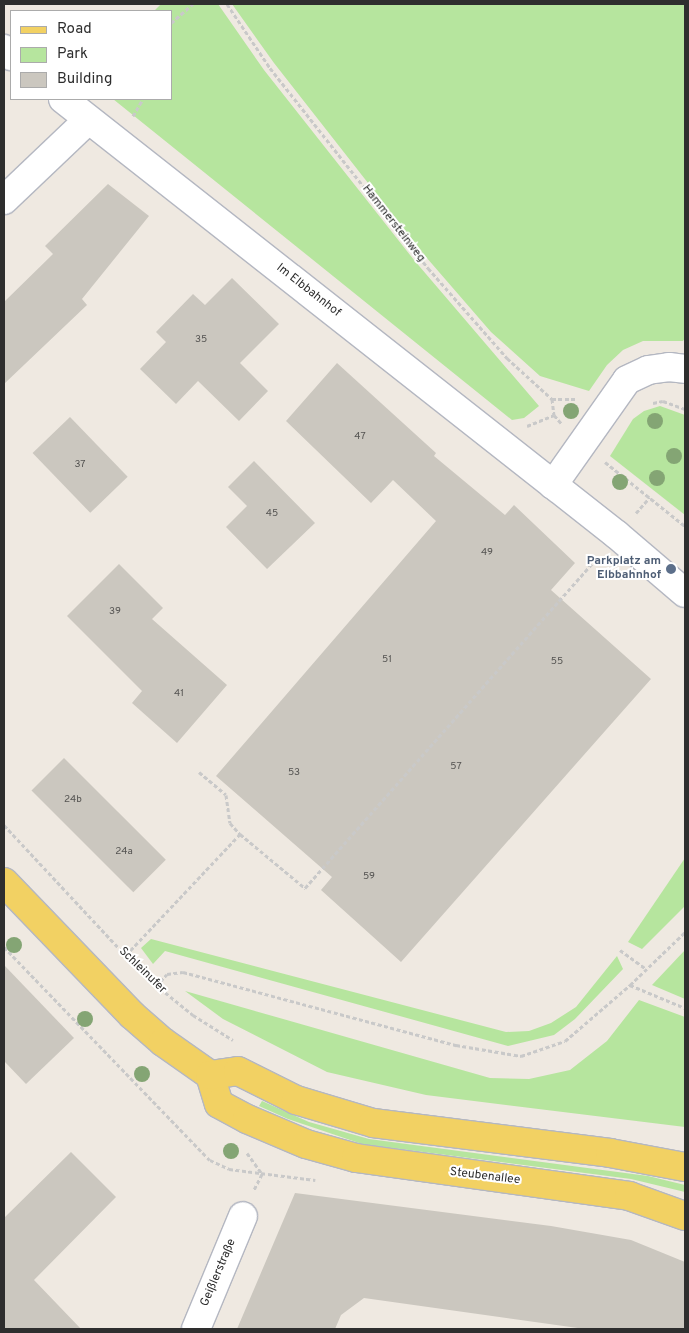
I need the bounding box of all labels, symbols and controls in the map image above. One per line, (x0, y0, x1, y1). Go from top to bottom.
legend (10, 10, 172, 100)
text: Road (57, 20, 92, 39)
text: Park (57, 45, 88, 64)
text: Building (57, 70, 112, 89)
street label: Hammersteinweg (358, 182, 428, 266)
street label: Im Elbbahnhof (273, 261, 343, 321)
house number: 35 (195, 334, 207, 346)
house number: 47 (354, 431, 366, 443)
house number: 37 (74, 459, 86, 471)
house number: 45 (266, 508, 278, 520)
house number: 49 (481, 547, 493, 559)
place label: Parkplatz am Elbbahnhof (587, 555, 661, 583)
marker: Parkplatz am Elbbahnhof (665, 563, 677, 575)
house number: 39 (109, 606, 121, 618)
house number: 51 (382, 654, 392, 666)
house number: 55 (551, 656, 563, 668)
house number: 41 (174, 688, 184, 700)
house number: 57 (450, 761, 462, 773)
house number: 53 (288, 767, 300, 779)
house number: 24b (64, 794, 82, 806)
house number: 24a (115, 846, 133, 858)
house number: 59 (363, 871, 375, 883)
street label: Schleinufer (115, 945, 169, 997)
street label: Steubenallee (449, 1166, 521, 1188)
street label: Geißlerstraße (198, 1237, 240, 1309)

